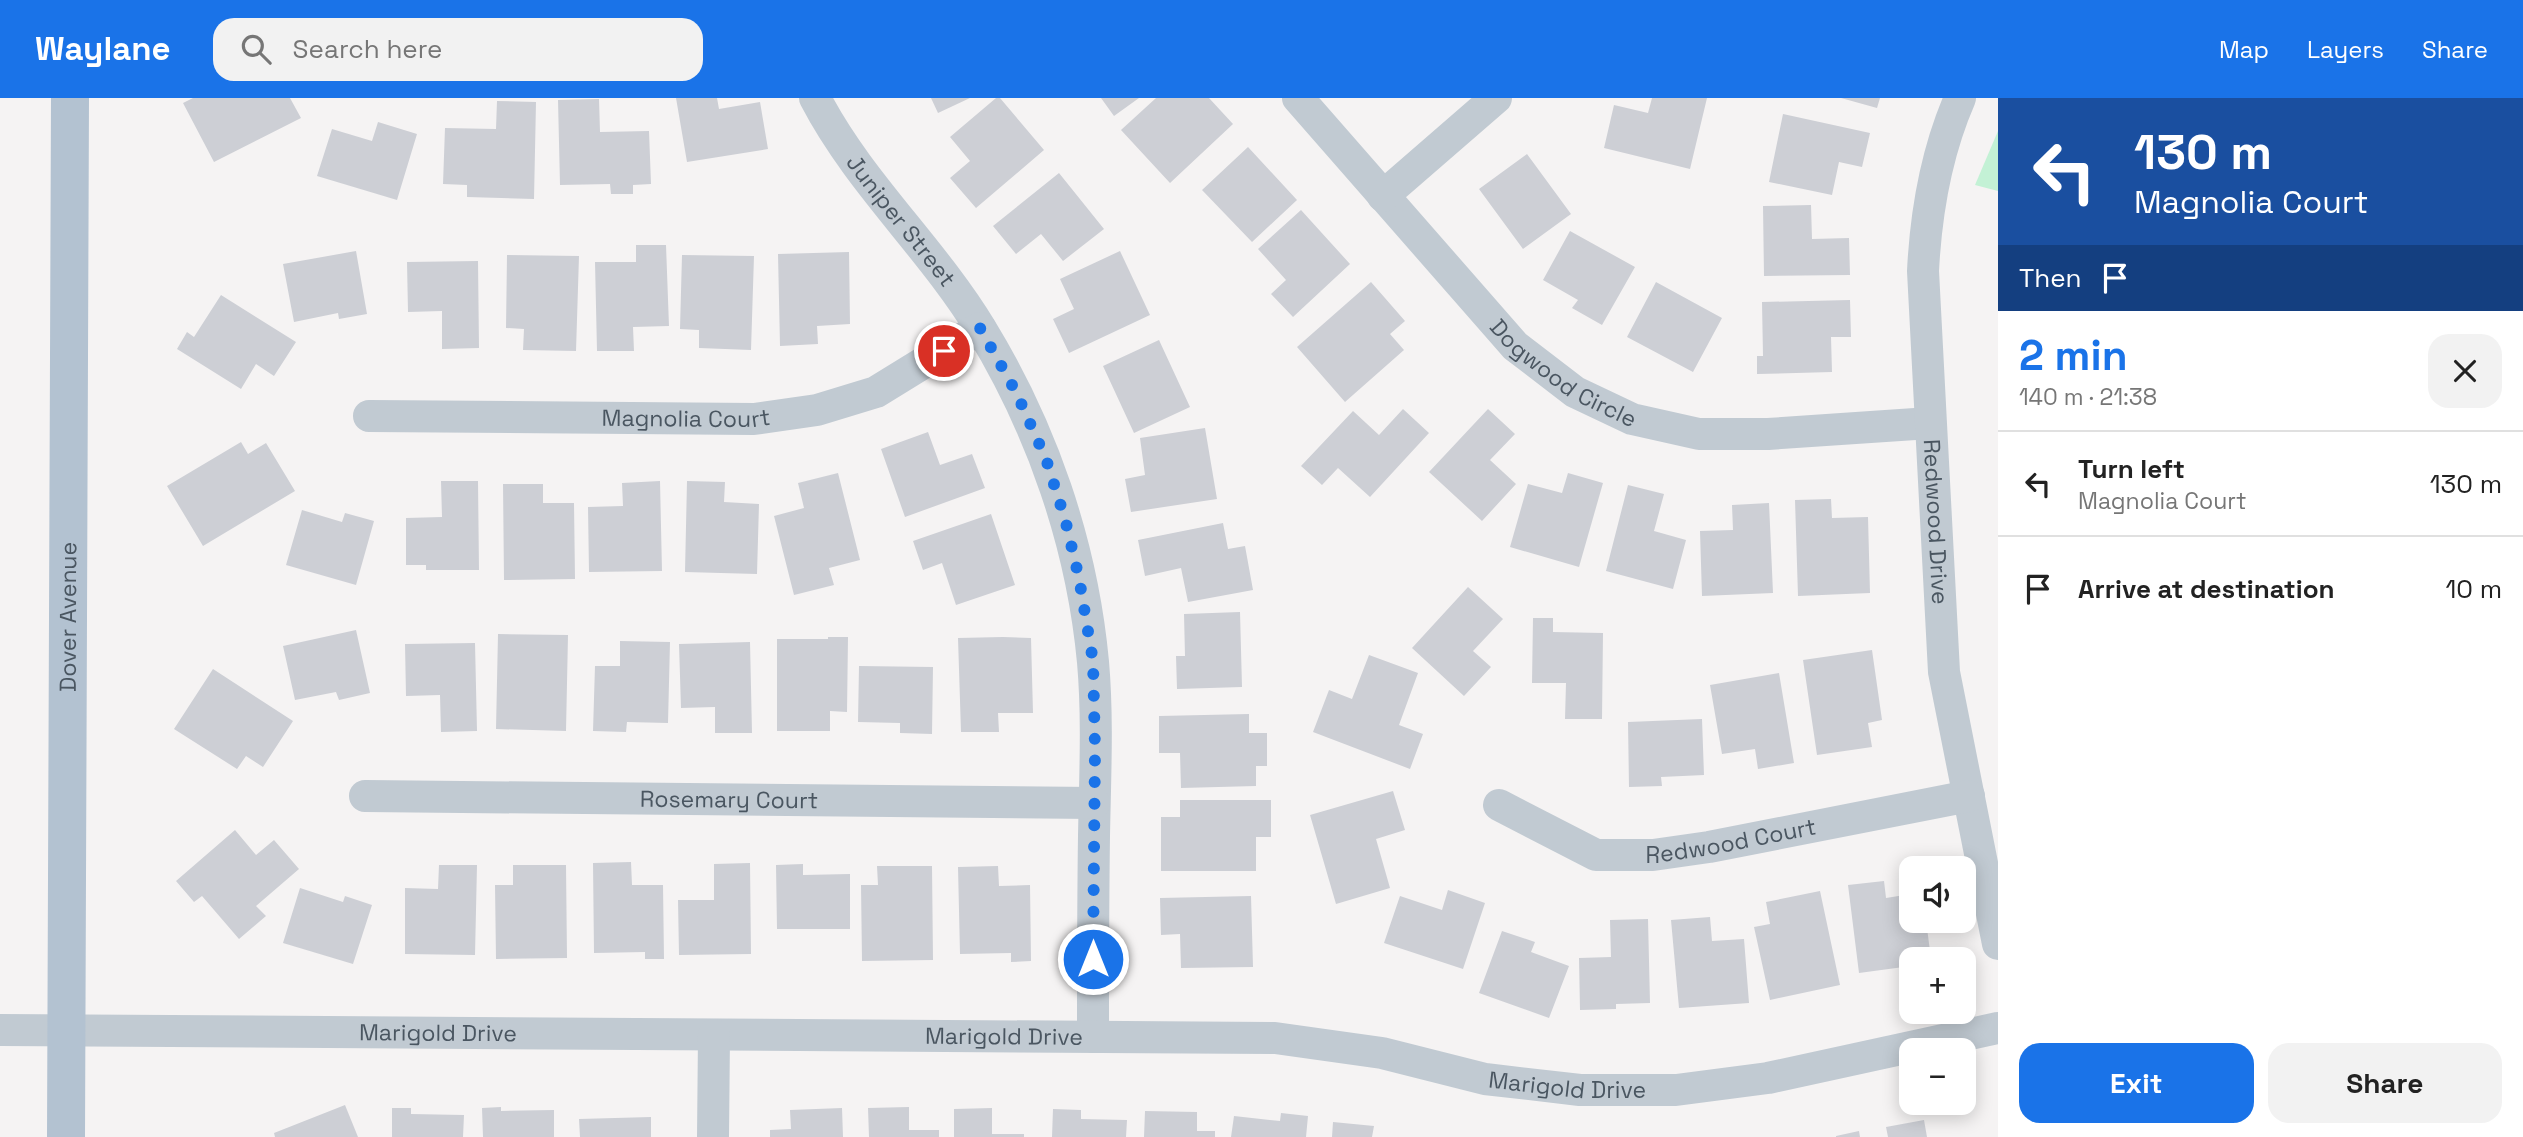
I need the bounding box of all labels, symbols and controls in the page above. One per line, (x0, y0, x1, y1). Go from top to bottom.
search box (213, 18, 703, 81)
text: Waylane (35, 28, 171, 70)
icon: search (237, 30, 275, 68)
text: Search here (293, 32, 442, 66)
text: Map (2219, 34, 2269, 65)
text: Layers (2307, 34, 2384, 65)
text: Share (2422, 34, 2488, 65)
text: 130 m (2134, 121, 2272, 183)
icon: left (2019, 126, 2110, 217)
street label: Juniper Street (840, 149, 962, 293)
text: Magnolia Court (2134, 182, 2369, 222)
icon: arrive (2096, 259, 2134, 297)
text: Then (2019, 261, 2082, 295)
street label: Dogwood Circle (1483, 313, 1642, 434)
pin (914, 321, 974, 381)
text: 2 min (2019, 329, 2128, 382)
icon: arrive (925, 332, 963, 370)
button: close (2428, 334, 2502, 408)
text: 140 m · 21:38 (2019, 382, 2157, 412)
street label: Magnolia Court (602, 402, 772, 434)
street label: Redwood Drive (1917, 438, 1955, 605)
text: Turn left (2078, 452, 2185, 486)
icon: left (2019, 465, 2057, 503)
text: 130 m (2430, 467, 2502, 501)
text: Magnolia Court (2078, 486, 2247, 516)
street label: Dover Avenue (53, 542, 83, 692)
icon: arrive (2019, 570, 2057, 608)
text: Arrive at destination (2078, 572, 2335, 606)
text: 10 m (2445, 572, 2502, 606)
street label: Rosemary Court (640, 784, 818, 815)
street label: Redwood Court (1646, 811, 1818, 870)
map controls (1899, 856, 1976, 1115)
button: sound (1899, 856, 1976, 933)
position arrow (1056, 922, 1130, 996)
button: + (1899, 947, 1976, 1024)
street label: Marigold Drive (359, 1017, 517, 1048)
street label: Marigold Drive (925, 1021, 1083, 1052)
button: − (1899, 1038, 1976, 1115)
button: Exit (2019, 1043, 2254, 1123)
button: Share (2268, 1043, 2502, 1123)
street label: Marigold Drive (1487, 1065, 1646, 1105)

